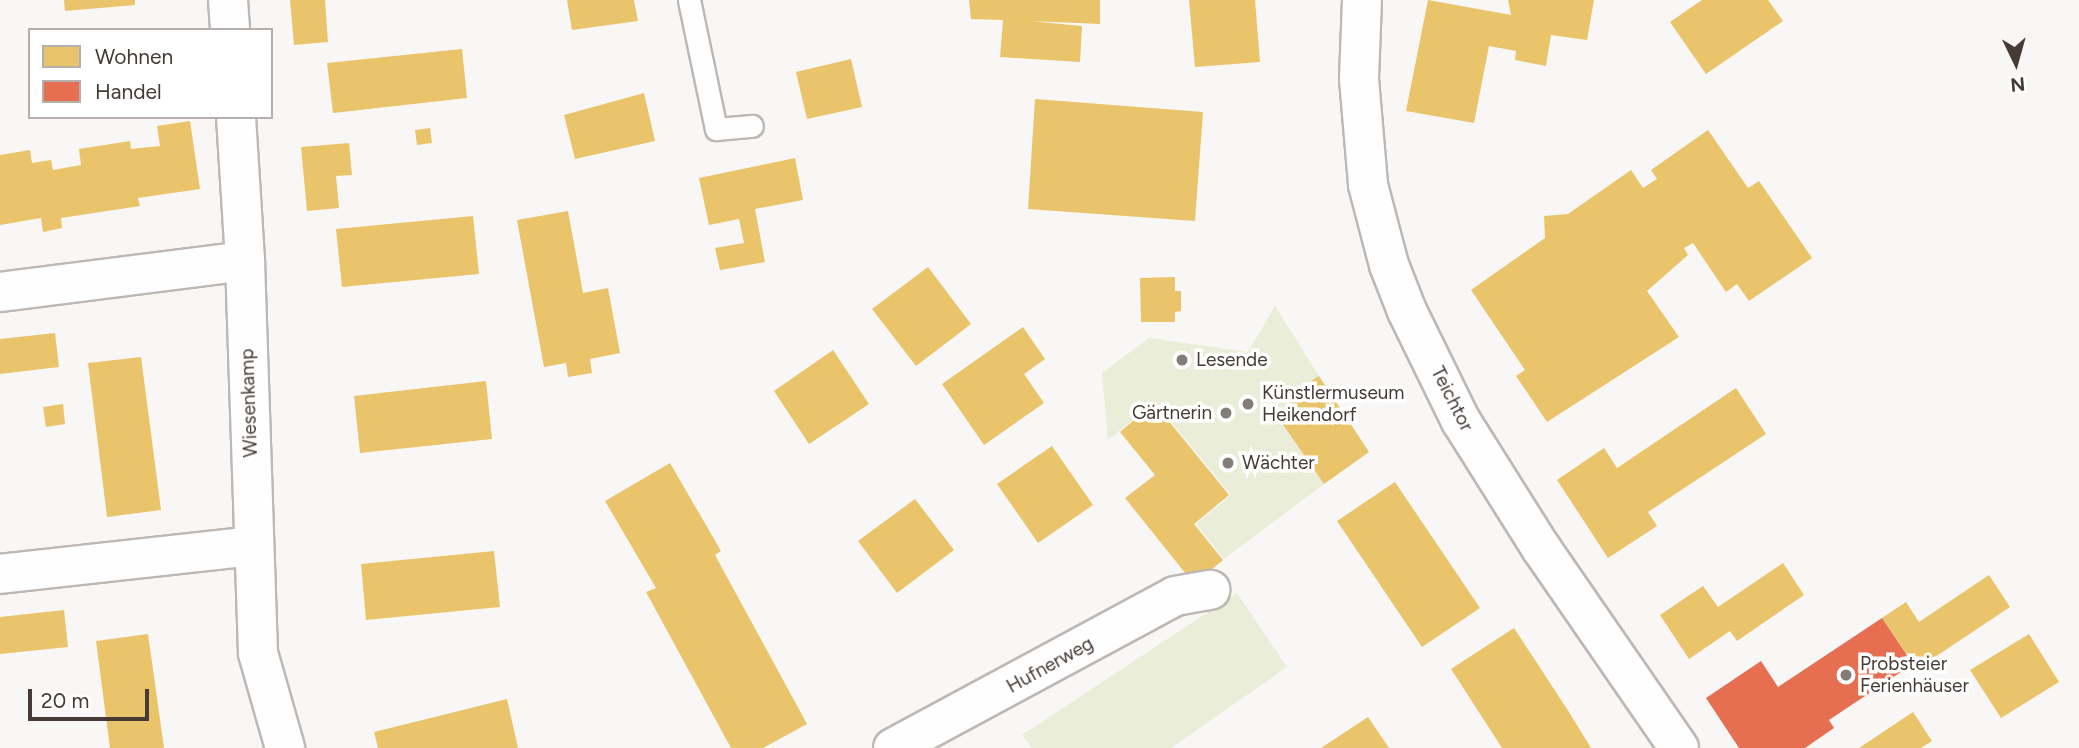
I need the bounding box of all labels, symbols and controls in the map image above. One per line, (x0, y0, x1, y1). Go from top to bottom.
legend (28, 28, 273, 119)
north arrow (1981, 28, 2051, 98)
text: Wohnen (95, 44, 173, 69)
text: N (2010, 72, 2026, 97)
text: Handel (95, 79, 162, 104)
street label: Wiesenkamp (236, 348, 262, 458)
place label: Lesende (1196, 349, 1268, 371)
marker: Lesende (1174, 352, 1190, 368)
street label: Teichtor (1426, 363, 1478, 435)
place label: Künstlermuseum Heikendorf (1262, 382, 1405, 426)
marker: Künstlermuseum Heikendorf (1240, 396, 1256, 412)
place label: Gärtnerin (1132, 402, 1212, 424)
marker: Gärtnerin (1218, 405, 1234, 421)
place label: Wächter (1242, 452, 1315, 474)
marker: Wächter (1220, 455, 1236, 471)
street label: Hufnerweg (1003, 632, 1097, 698)
place label: Probsteier Ferienhäuser (1860, 653, 1969, 697)
marker: Probsteier Ferienhäuser (1838, 667, 1854, 683)
scale bar (32, 674, 152, 718)
text: 20 m (41, 688, 89, 713)

